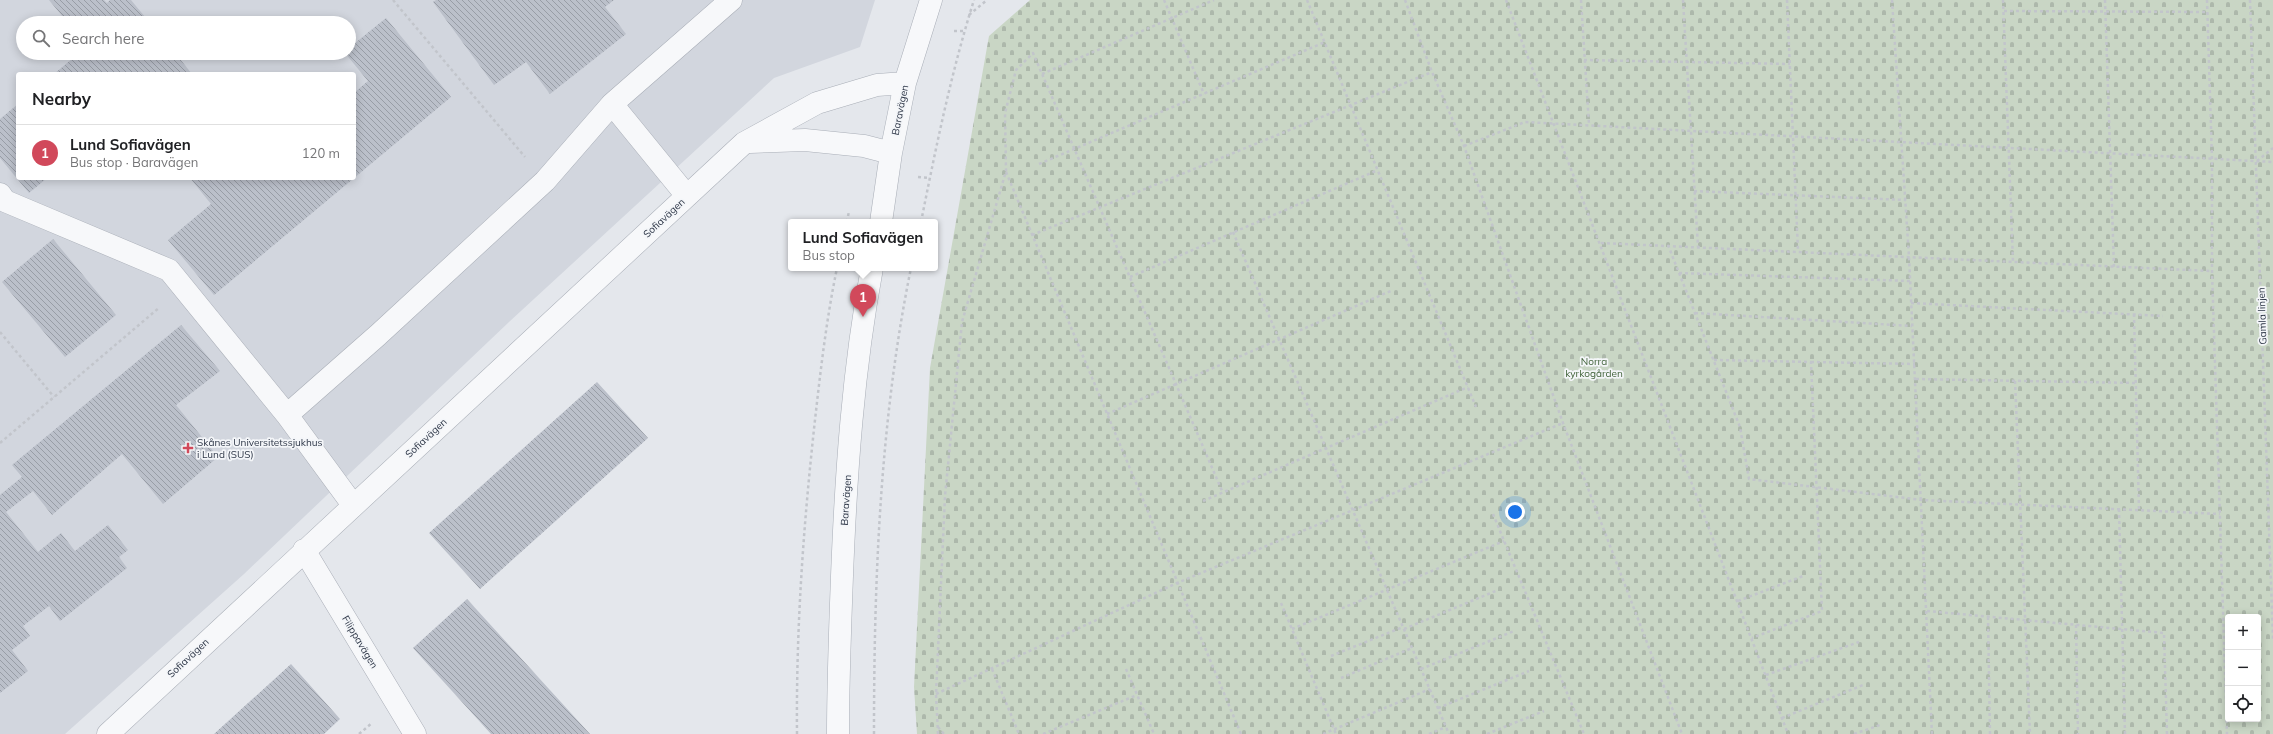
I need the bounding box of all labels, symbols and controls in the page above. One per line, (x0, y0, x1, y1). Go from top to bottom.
search box (16, 16, 356, 60)
icon: search (30, 27, 52, 49)
text: Search here (62, 29, 144, 48)
street label: Baravägen (889, 84, 911, 136)
text: Nearby (32, 88, 91, 109)
text: Lund Sofiavägen (70, 135, 191, 154)
text: 1 (41, 145, 49, 161)
text: 120 m (302, 145, 340, 161)
text: Bus stop · Baravägen (70, 154, 198, 170)
street label: Sofiavägen (640, 195, 688, 241)
popup (788, 219, 938, 271)
text: Lund Sofiavägen (803, 228, 923, 247)
text: Bus stop (803, 247, 855, 263)
pin: 1 (850, 284, 876, 317)
street label: Gamla linjen (2254, 287, 2269, 345)
park label: Norra kyrkogården (1565, 355, 1623, 380)
street label: Sofiavägen (402, 415, 450, 461)
place label: Skånes Universitetssjukhus i Lund (SUS) (197, 436, 323, 461)
marker: Skånes Universitetssjukhus i Lund (SUS) (182, 442, 194, 454)
street label: Baravägen (838, 474, 854, 526)
your location (1505, 502, 1525, 522)
street label: Filippavägen (339, 613, 381, 671)
map controls (2225, 614, 2261, 722)
button: + (2225, 614, 2261, 650)
street label: Sofiavägen (164, 635, 212, 681)
button: − (2225, 650, 2261, 686)
button: locate (2225, 686, 2261, 722)

